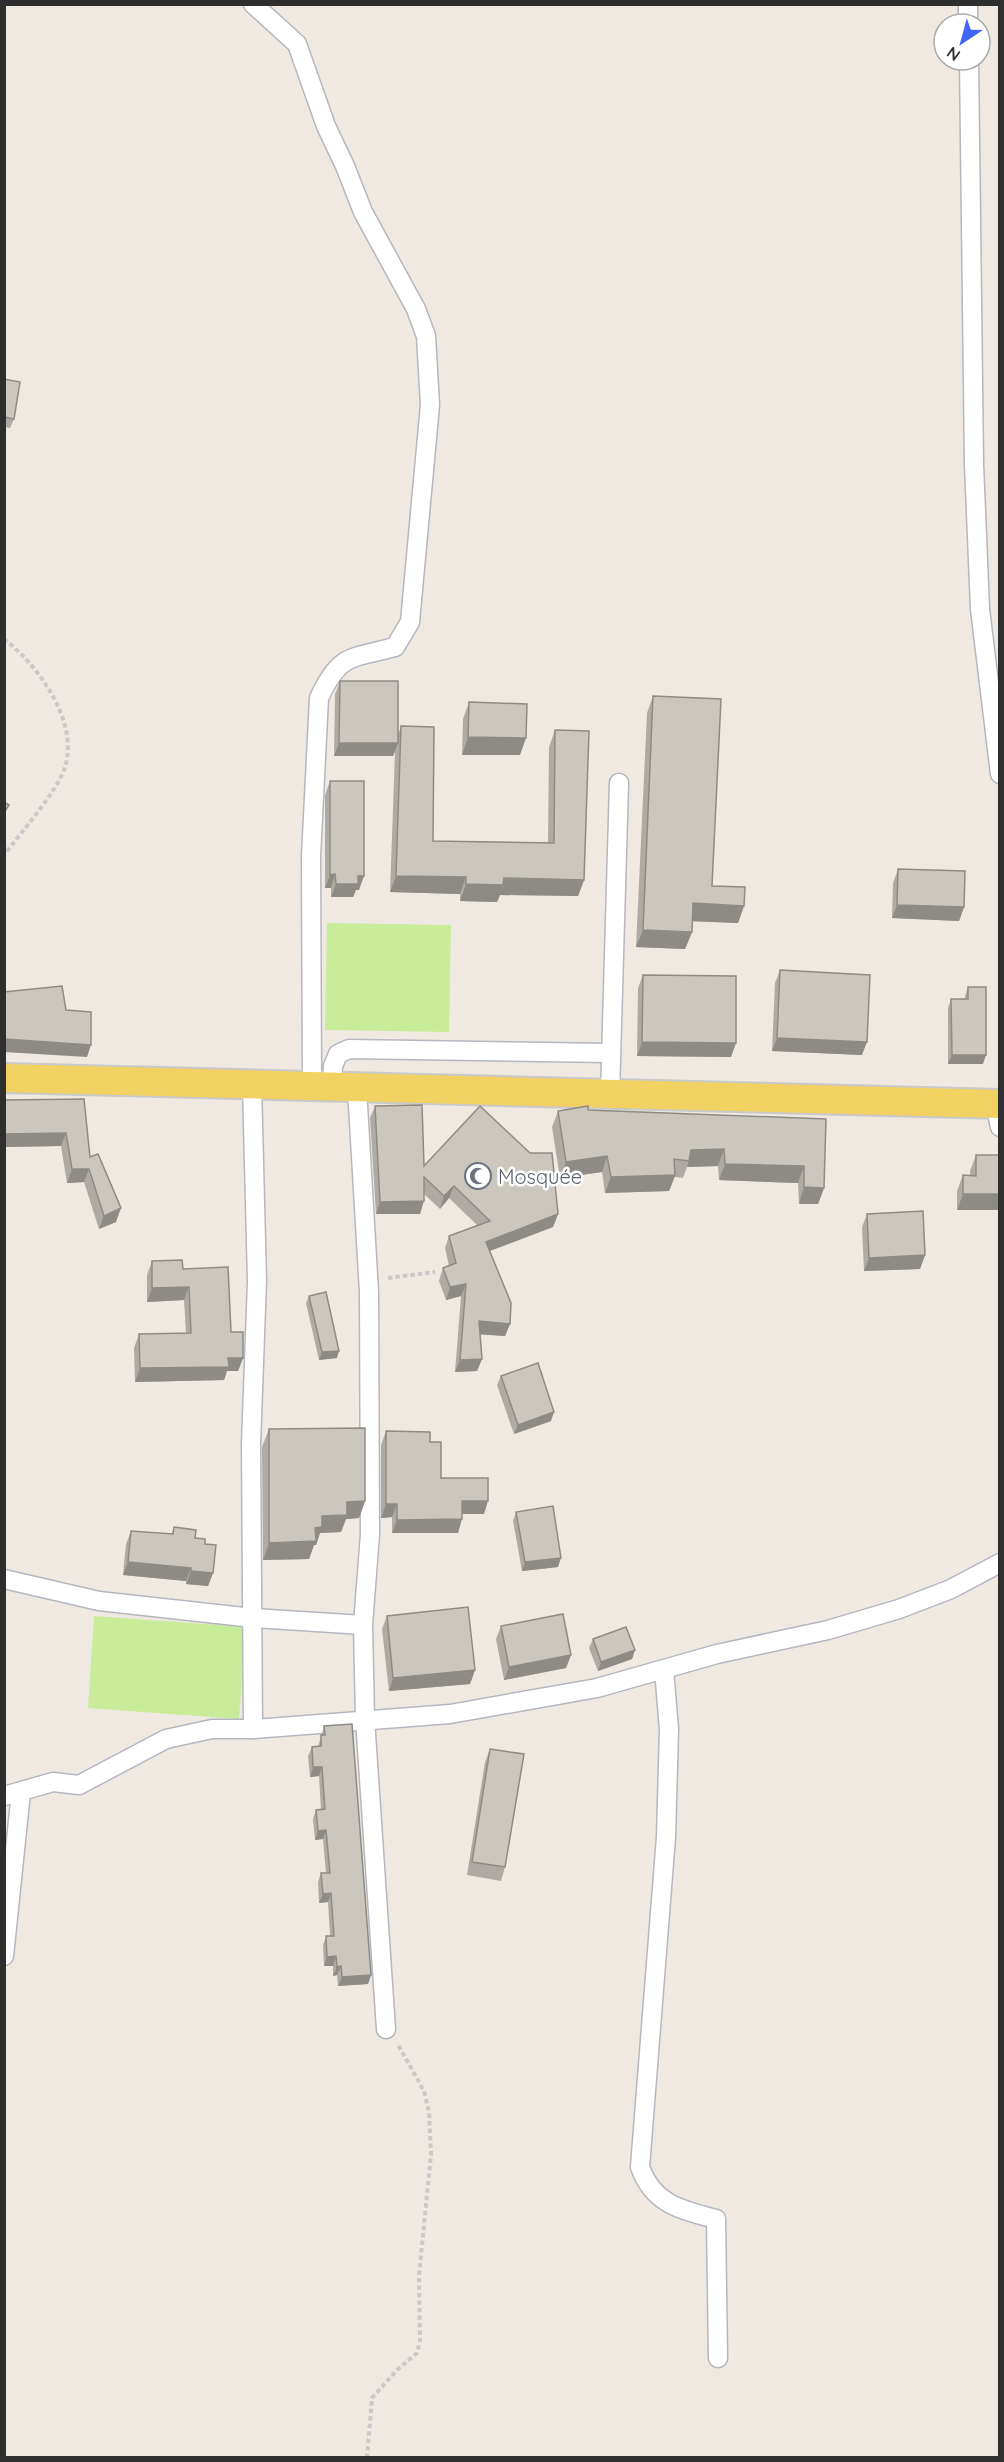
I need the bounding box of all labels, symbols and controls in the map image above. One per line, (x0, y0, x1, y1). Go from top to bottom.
north arrow (932, 12, 992, 72)
text: N (943, 43, 964, 66)
mosque icon: Mosquée (463, 1161, 493, 1191)
place label: Mosquée (498, 1164, 582, 1189)

